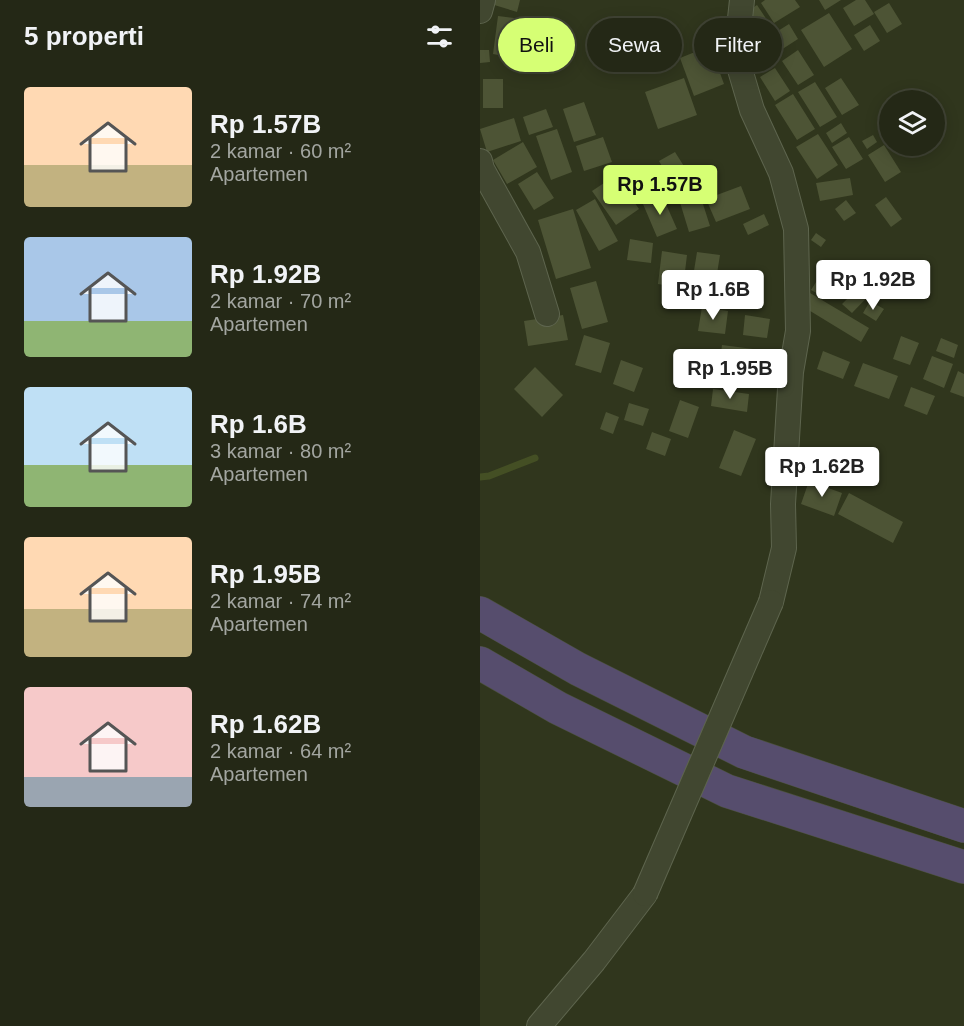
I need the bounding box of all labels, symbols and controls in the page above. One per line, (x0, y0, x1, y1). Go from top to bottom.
chip: Beli (498, 18, 575, 72)
chip: Sewa (587, 18, 682, 72)
chip: Filter (694, 18, 782, 72)
icon: filters (423, 20, 456, 53)
text: 5 properti (24, 21, 144, 51)
map controls (879, 90, 945, 156)
button: layers (879, 90, 945, 156)
text: Rp 1.57B (210, 109, 321, 139)
icon: home (72, 111, 144, 183)
text: 2 kamar · 60 m² (210, 140, 351, 162)
text: Apartemen (210, 163, 308, 185)
pin: Rp 1.57B (598, 165, 722, 216)
text: Rp 1.57B (617, 173, 703, 195)
text: Rp 1.92B (210, 259, 321, 289)
pin: Rp 1.92B (811, 260, 935, 311)
icon: home (72, 261, 144, 333)
text: Rp 1.92B (830, 268, 916, 290)
pin: Rp 1.6B (658, 270, 768, 321)
text: Rp 1.6B (676, 278, 750, 300)
text: 2 kamar · 70 m² (210, 290, 351, 312)
text: Apartemen (210, 313, 308, 335)
pin: Rp 1.95B (668, 349, 792, 400)
text: Rp 1.95B (687, 357, 773, 379)
text: Rp 1.6B (210, 409, 307, 439)
icon: home (72, 411, 144, 483)
text: 3 kamar · 80 m² (210, 440, 351, 462)
pin: Rp 1.62B (760, 447, 884, 498)
text: Rp 1.62B (779, 455, 865, 477)
text: Apartemen (210, 463, 308, 485)
text: Rp 1.95B (210, 559, 321, 589)
icon: home (72, 561, 144, 633)
text: 2 kamar · 74 m² (210, 590, 351, 612)
text: Apartemen (210, 613, 308, 635)
text: Rp 1.62B (210, 709, 321, 739)
icon: home (72, 711, 144, 783)
text: 2 kamar · 64 m² (210, 740, 351, 762)
text: Apartemen (210, 763, 308, 785)

